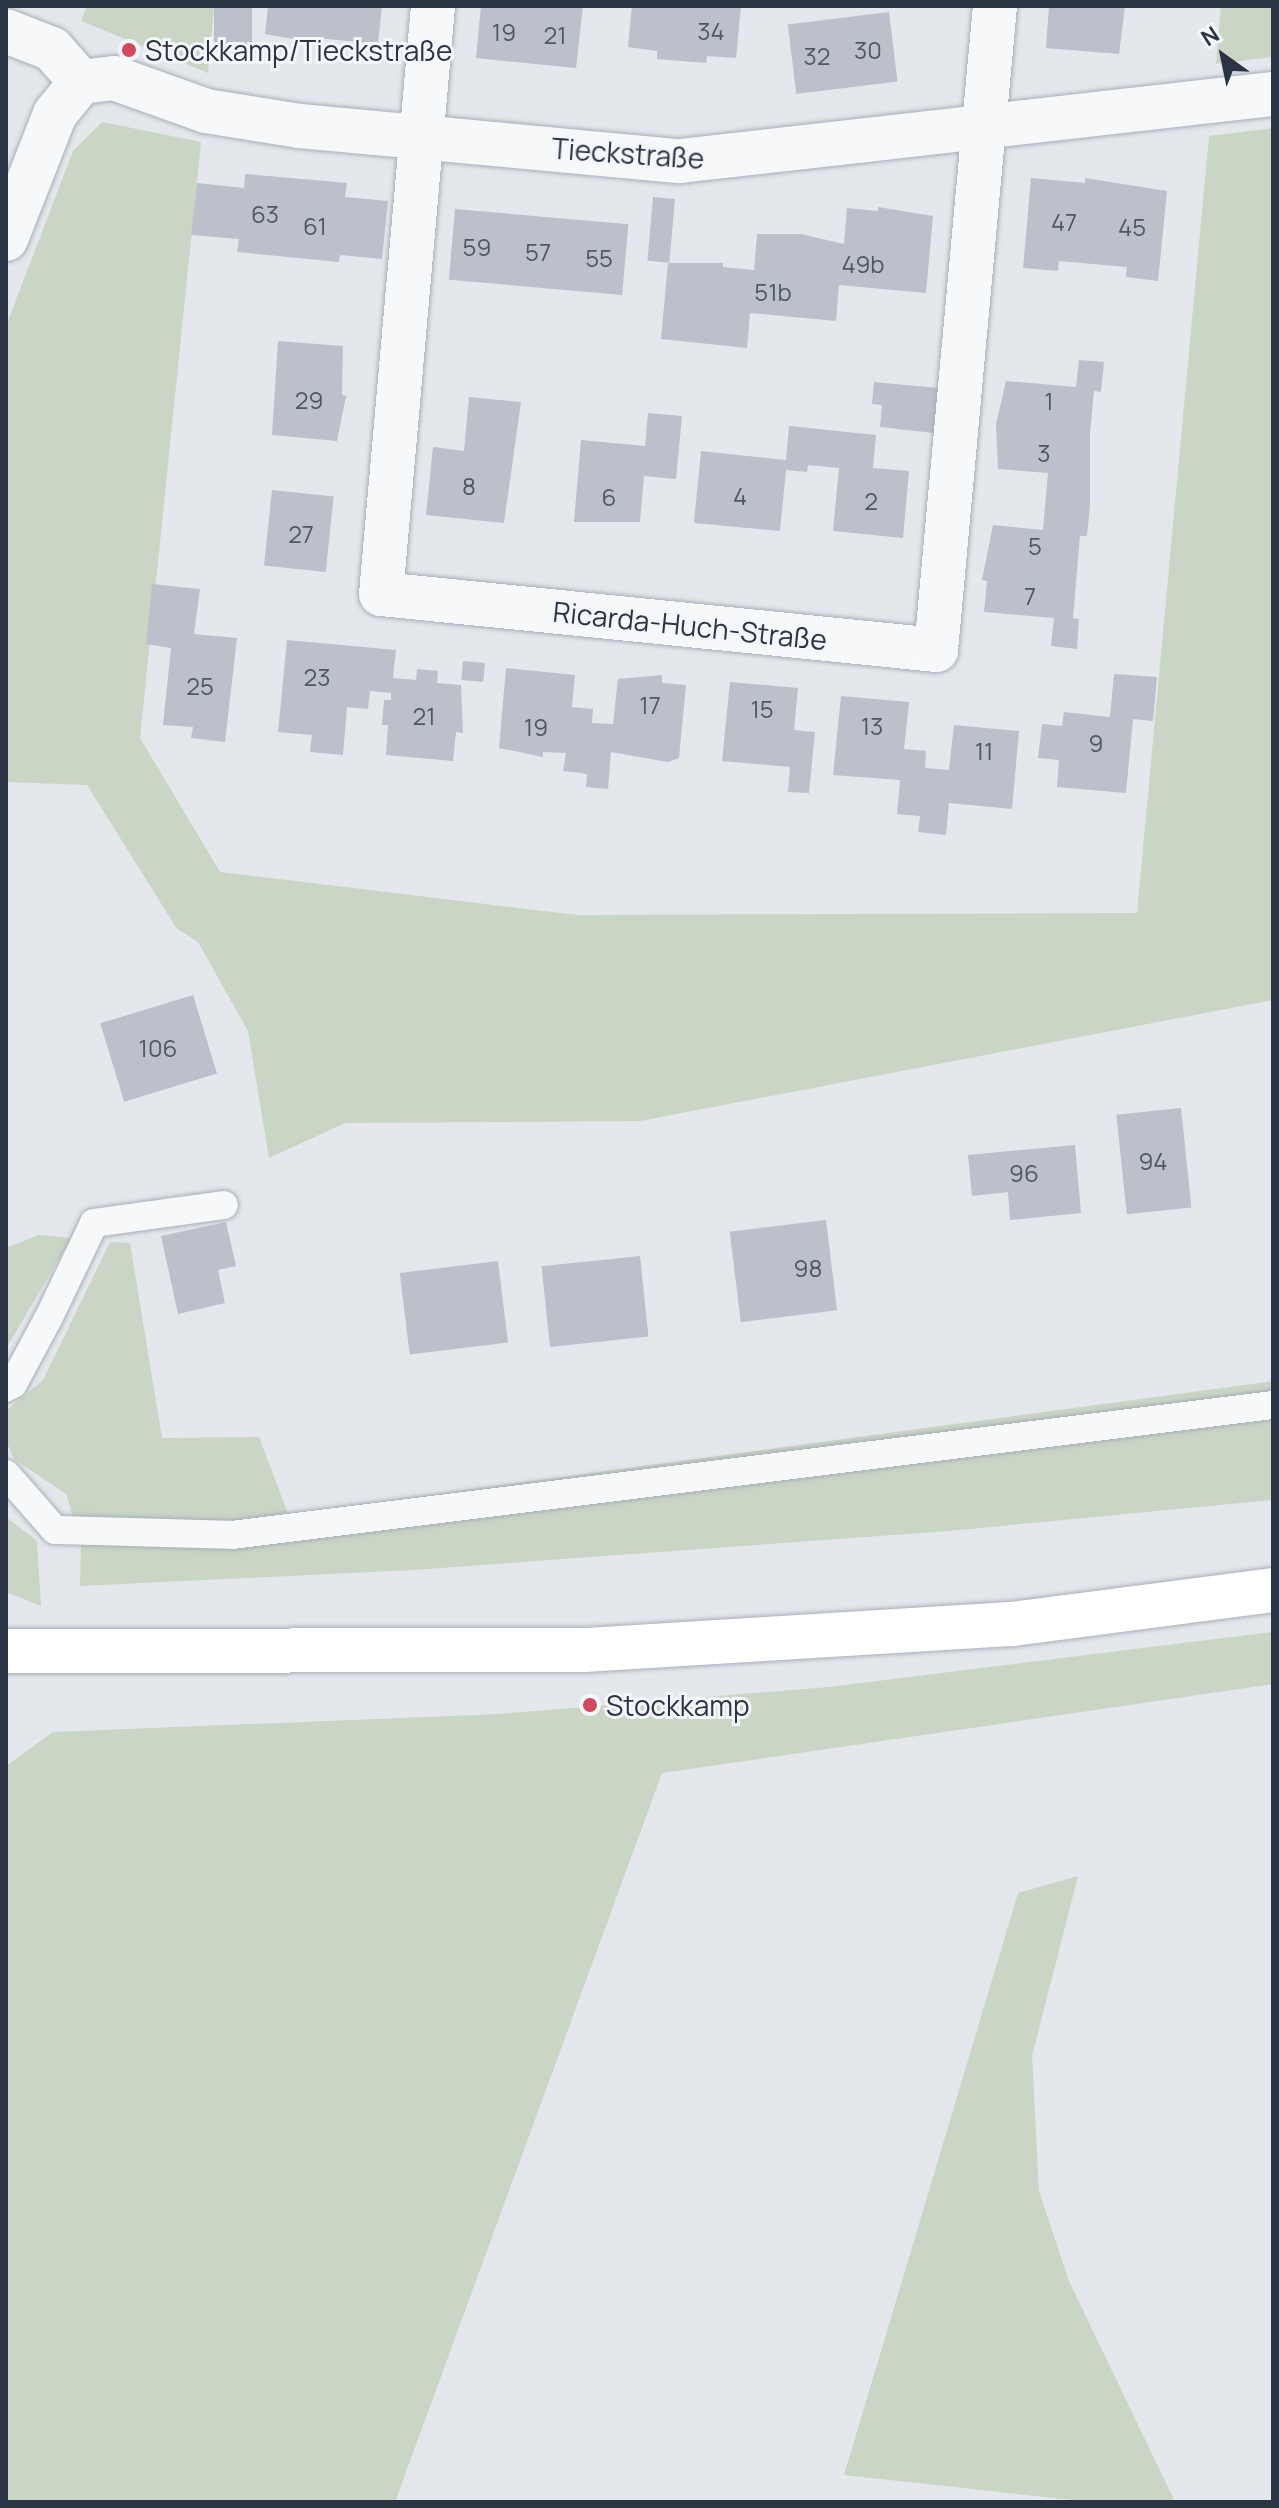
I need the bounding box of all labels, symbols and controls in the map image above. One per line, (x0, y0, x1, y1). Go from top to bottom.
north arrow (1183, 16, 1263, 96)
house number: 34 (697, 17, 725, 45)
house number: 19 (492, 18, 516, 46)
text: N (1195, 19, 1225, 53)
house number: 21 (543, 21, 567, 49)
place label: Stockkamp/Tieckstraße (145, 33, 452, 67)
house number: 30 (854, 36, 882, 64)
marker: Stockkamp/Tieckstraße (120, 41, 138, 59)
house number: 32 (804, 42, 830, 70)
street label: Tieckstraße (551, 131, 705, 175)
house number: 63 (251, 200, 279, 228)
house number: 47 (1051, 208, 1077, 236)
house number: 61 (303, 212, 327, 240)
house number: 45 (1118, 213, 1146, 241)
house number: 59 (463, 233, 491, 261)
house number: 57 (525, 238, 551, 266)
house number: 55 (585, 244, 613, 272)
house number: 49b (841, 250, 885, 278)
house number: 51b (754, 278, 792, 306)
house number: 29 (295, 386, 323, 414)
house number: 1 (1044, 387, 1054, 415)
house number: 3 (1037, 439, 1051, 467)
house number: 8 (462, 472, 476, 500)
house number: 4 (733, 482, 747, 510)
house number: 6 (602, 483, 616, 511)
house number: 2 (864, 487, 878, 515)
house number: 27 (288, 520, 314, 548)
house number: 5 (1028, 532, 1042, 560)
house number: 7 (1024, 582, 1036, 610)
street label: Ricarda-Huch-Straße (551, 594, 829, 656)
house number: 23 (304, 663, 330, 691)
house number: 25 (186, 672, 214, 700)
house number: 17 (639, 691, 661, 719)
house number: 15 (750, 695, 774, 723)
house number: 21 (412, 702, 436, 730)
house number: 13 (861, 712, 883, 740)
house number: 19 (524, 713, 548, 741)
house number: 9 (1089, 729, 1103, 757)
house number: 11 (975, 737, 993, 765)
house number: 106 (139, 1034, 177, 1062)
house number: 94 (1138, 1147, 1168, 1175)
house number: 96 (1009, 1159, 1039, 1187)
house number: 98 (794, 1254, 822, 1282)
place label: Stockkamp (606, 1688, 750, 1722)
marker: Stockkamp (581, 1696, 599, 1714)

